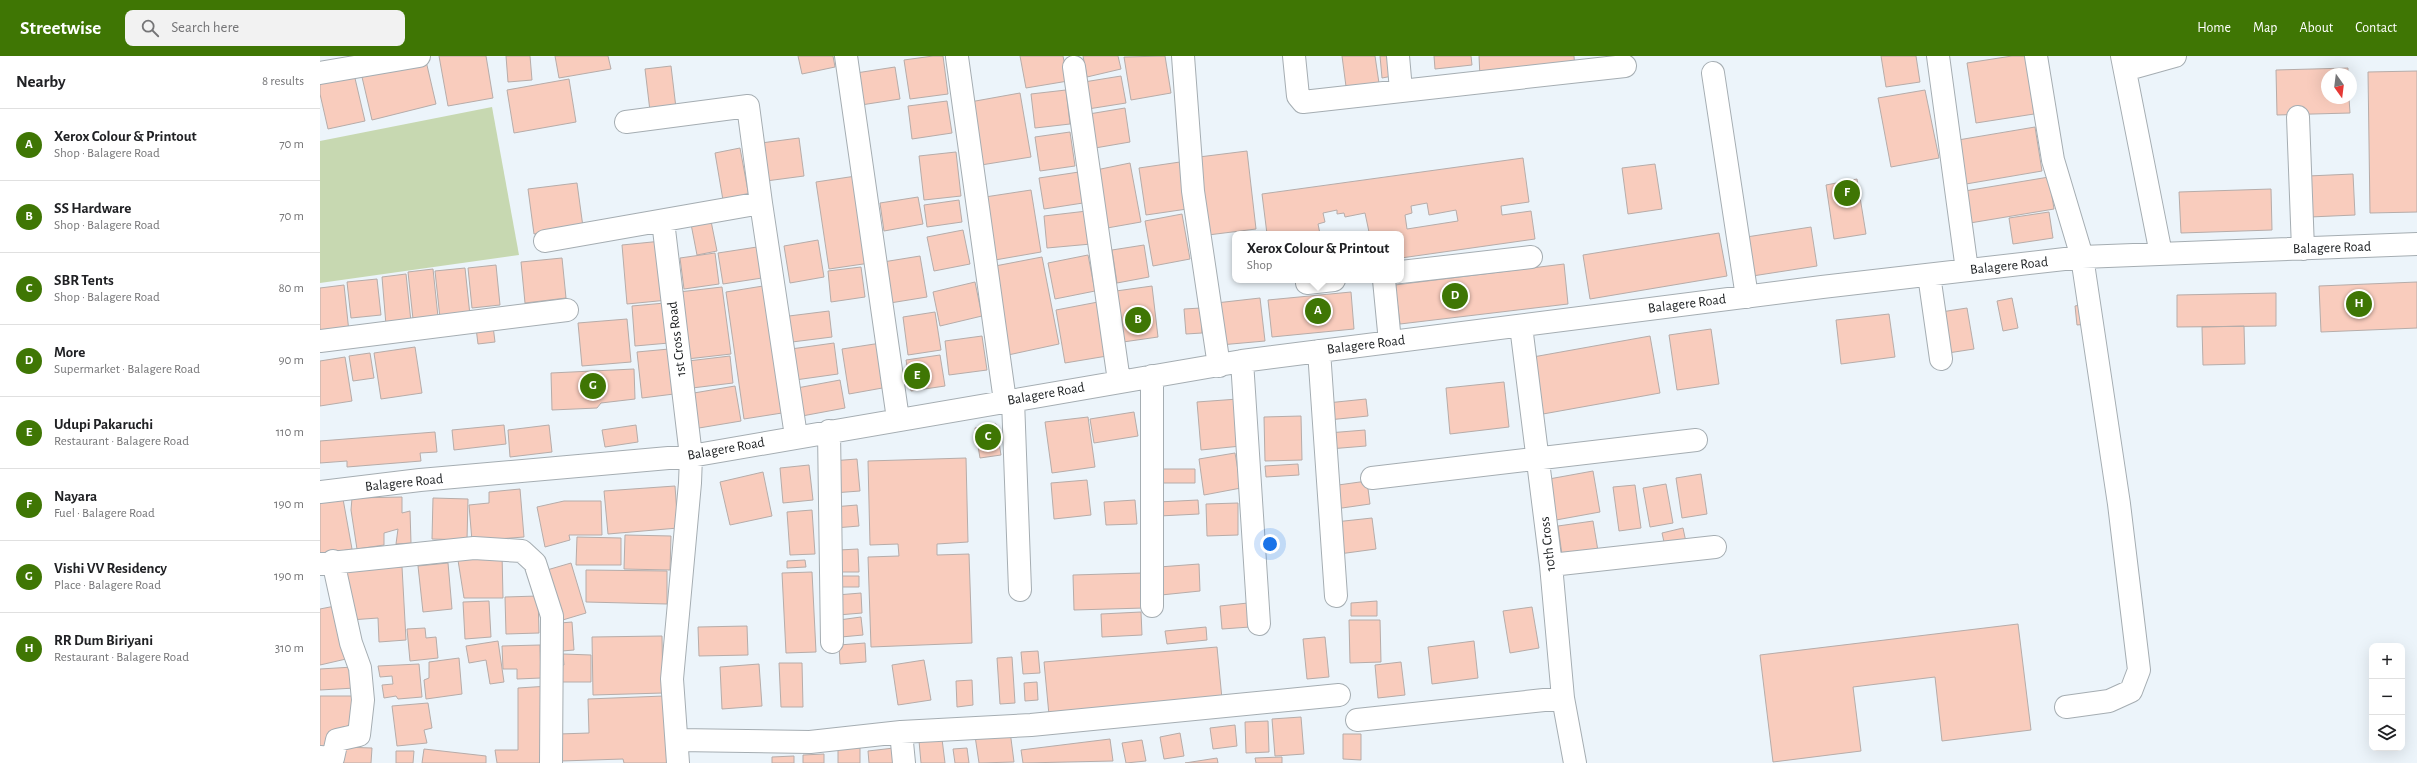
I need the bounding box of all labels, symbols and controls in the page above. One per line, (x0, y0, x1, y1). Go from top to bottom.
search box (125, 10, 405, 46)
icon: search (139, 17, 161, 39)
text: Streetwise (20, 19, 101, 38)
text: Search here (171, 20, 239, 35)
text: Home (2197, 21, 2231, 35)
text: Map (2253, 21, 2277, 35)
text: About (2299, 21, 2333, 35)
text: Contact (2355, 21, 2397, 35)
north arrow (2321, 68, 2357, 104)
text: Nearby (16, 73, 66, 90)
text: 8 results (262, 75, 304, 88)
text: Xerox Colour & Printout (54, 129, 197, 144)
text: A (25, 138, 33, 151)
text: 70 m (279, 138, 304, 151)
text: Shop · Balagere Road (54, 147, 160, 160)
pin: F (1834, 178, 1860, 208)
text: SS Hardware (54, 201, 131, 216)
text: B (25, 210, 33, 223)
text: 70 m (279, 210, 304, 223)
text: Shop · Balagere Road (54, 219, 160, 232)
popup (1232, 231, 1404, 283)
street label: Balagere Road (2293, 240, 2371, 256)
text: Xerox Colour & Printout (1247, 241, 1389, 256)
street label: Balagere Road (1969, 255, 2049, 277)
text: Shop (1247, 259, 1272, 272)
text: SBR Tents (54, 273, 114, 288)
pin: D (1442, 281, 1468, 311)
text: C (26, 282, 32, 295)
text: 80 m (278, 282, 304, 295)
pin: H (2346, 289, 2372, 319)
text: Shop · Balagere Road (54, 291, 160, 304)
street label: Balagere Road (1647, 292, 1727, 316)
pin: A (1305, 296, 1331, 326)
street label: 1st Cross Road (665, 301, 689, 377)
pin: B (1125, 305, 1151, 335)
street label: Balagere Road (1326, 333, 1406, 357)
text: More (54, 345, 85, 360)
text: D (25, 354, 33, 367)
text: 90 m (278, 354, 304, 367)
pin: E (904, 361, 930, 391)
text: Supermarket · Balagere Road (54, 363, 200, 376)
pin: G (580, 371, 606, 401)
street label: Balagere Road (1006, 380, 1086, 408)
text: Udupi Pakaruchi (54, 417, 153, 432)
pin: C (975, 422, 1001, 452)
text: E (26, 426, 32, 439)
text: 110 m (276, 426, 304, 439)
text: Restaurant · Balagere Road (54, 435, 189, 448)
street label: Balagere Road (686, 435, 766, 463)
street label: Balagere Road (364, 472, 444, 494)
text: Nayara (54, 489, 97, 504)
text: F (26, 498, 32, 511)
text: 190 m (274, 498, 304, 511)
text: Fuel · Balagere Road (54, 507, 155, 520)
street label: 10th Cross (1538, 516, 1558, 572)
your location (1260, 534, 1280, 554)
text: Vishi VV Residency (54, 561, 167, 576)
text: G (25, 570, 33, 583)
text: 190 m (274, 570, 304, 583)
text: Place · Balagere Road (54, 579, 161, 592)
text: RR Dum Biriyani (54, 633, 153, 648)
text: H (24, 642, 34, 655)
text: 310 m (275, 642, 304, 655)
map controls (2369, 643, 2405, 751)
button: + (2369, 643, 2405, 679)
text: Restaurant · Balagere Road (54, 651, 189, 664)
button: − (2369, 679, 2405, 715)
button: layers (2369, 715, 2405, 751)

